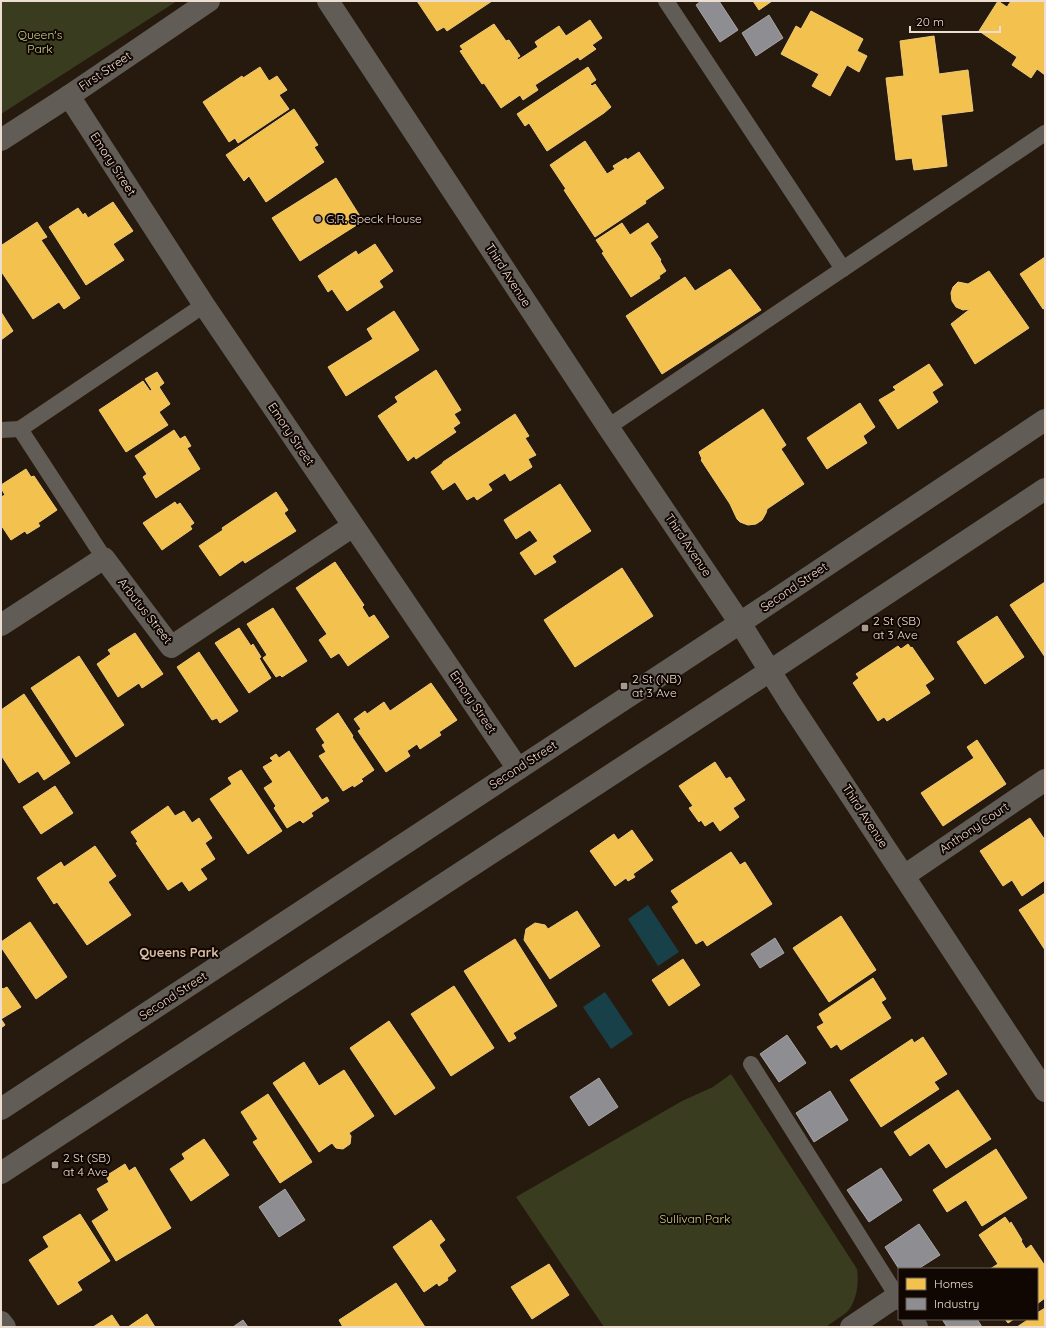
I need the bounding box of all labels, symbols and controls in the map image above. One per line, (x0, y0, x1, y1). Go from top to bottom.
scale bar (910, 8, 1000, 34)
text: 20 m (916, 14, 944, 29)
park label: Queen's Park (18, 27, 63, 56)
street label: First Street (76, 48, 134, 94)
street label: Emory Street (87, 129, 139, 198)
place label: G.R. Speck House (326, 211, 422, 226)
marker: G.R. Speck House (313, 214, 323, 224)
street label: Third Avenue (482, 240, 535, 309)
street label: Emory Street (265, 399, 318, 468)
street label: Third Avenue (662, 510, 715, 579)
street label: Second Street (757, 559, 830, 614)
street label: Arbutus Street (115, 575, 176, 646)
place label: 2 St (SB) at 3 Ave (873, 613, 921, 642)
marker: 2 St (SB) at 3 Ave (860, 623, 870, 633)
street label: Emory Street (447, 667, 500, 736)
place label: 2 St (NB) at 3 Ave (632, 671, 682, 700)
marker: 2 St (NB) at 3 Ave (619, 681, 629, 691)
street label: Second Street (486, 737, 559, 792)
street label: Third Avenue (839, 781, 892, 850)
street label: Anthony Court (936, 799, 1011, 856)
district label: Queens Park (139, 944, 219, 960)
street label: Second Street (136, 968, 209, 1023)
place label: 2 St (SB) at 4 Ave (63, 1150, 111, 1179)
marker: 2 St (SB) at 4 Ave (50, 1160, 60, 1170)
park label: Sullivan Park (660, 1211, 730, 1226)
legend (898, 1268, 1038, 1320)
text: Homes (934, 1276, 974, 1291)
text: Industry (934, 1296, 979, 1311)

